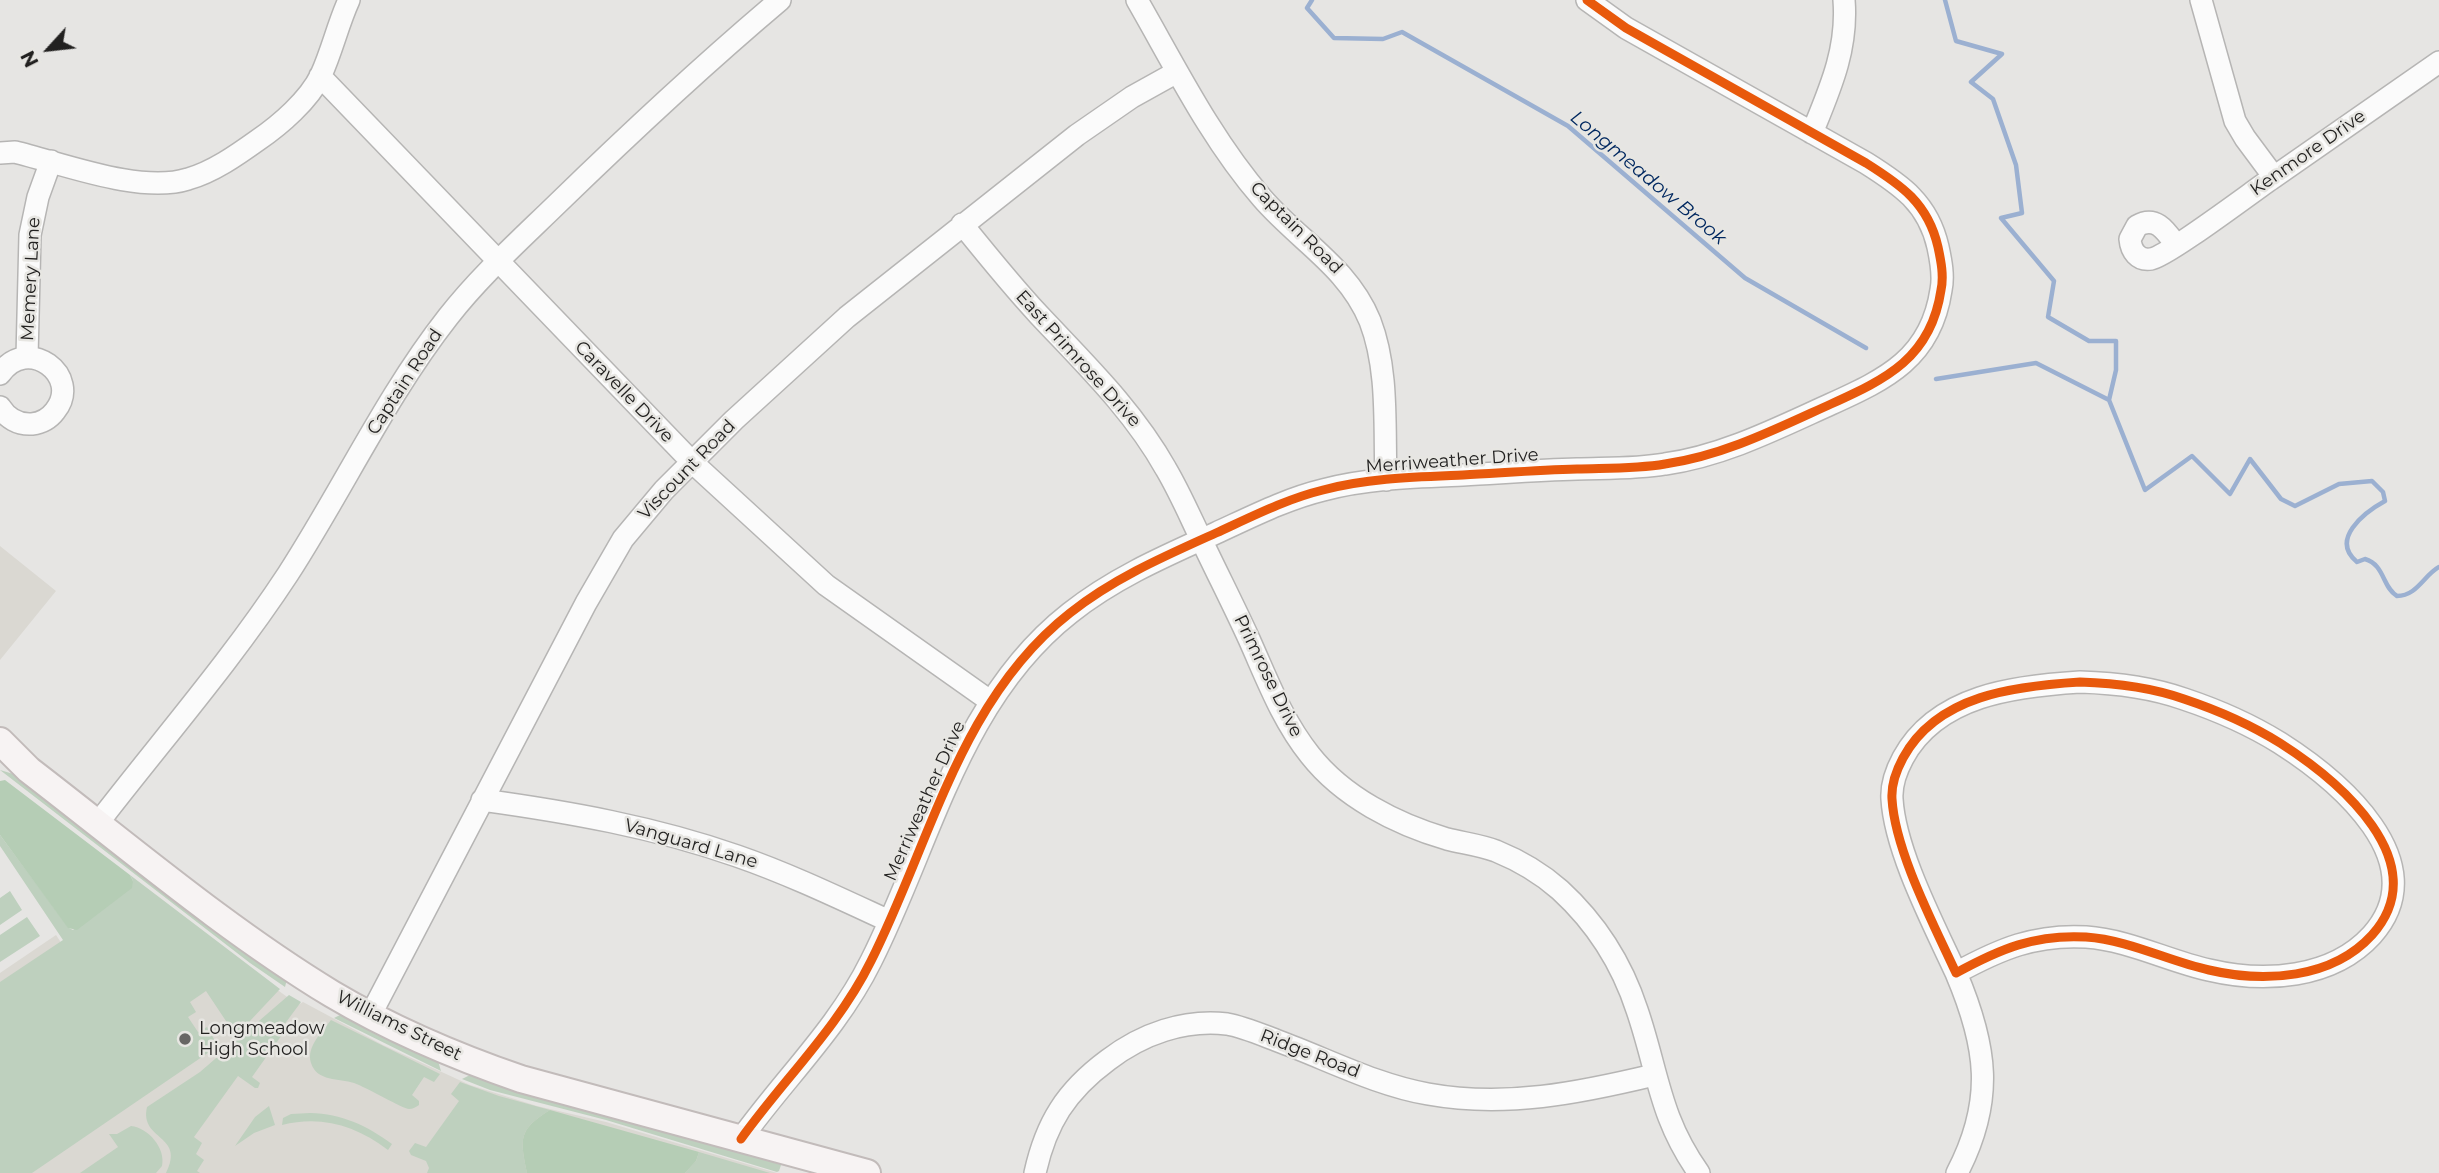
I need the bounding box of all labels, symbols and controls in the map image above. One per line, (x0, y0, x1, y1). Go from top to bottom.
north arrow (14, 14, 84, 84)
text: N (16, 47, 44, 71)
street label: Kenmore Drive (2246, 105, 2370, 201)
water label: Longmeadow Brook (1565, 106, 1731, 250)
street label: Captain Road (1245, 177, 1347, 279)
street label: Memery Lane (17, 217, 45, 341)
street label: East Primrose Drive (1011, 286, 1145, 432)
street label: Captain Road (363, 325, 447, 439)
street label: Caravelle Drive (570, 337, 678, 447)
street label: Viscount Road (634, 416, 740, 524)
street label: Merriweather Drive (1365, 444, 1539, 478)
street label: Primrose Drive (1229, 611, 1307, 741)
street label: Merriweather Drive (880, 717, 970, 885)
street label: Vanguard Lane (622, 815, 760, 873)
street label: Williams Street (333, 986, 465, 1066)
place label: Longmeadow High School (199, 1018, 325, 1060)
street label: Ridge Road (1257, 1025, 1363, 1083)
marker: Longmeadow High School (177, 1031, 193, 1047)

